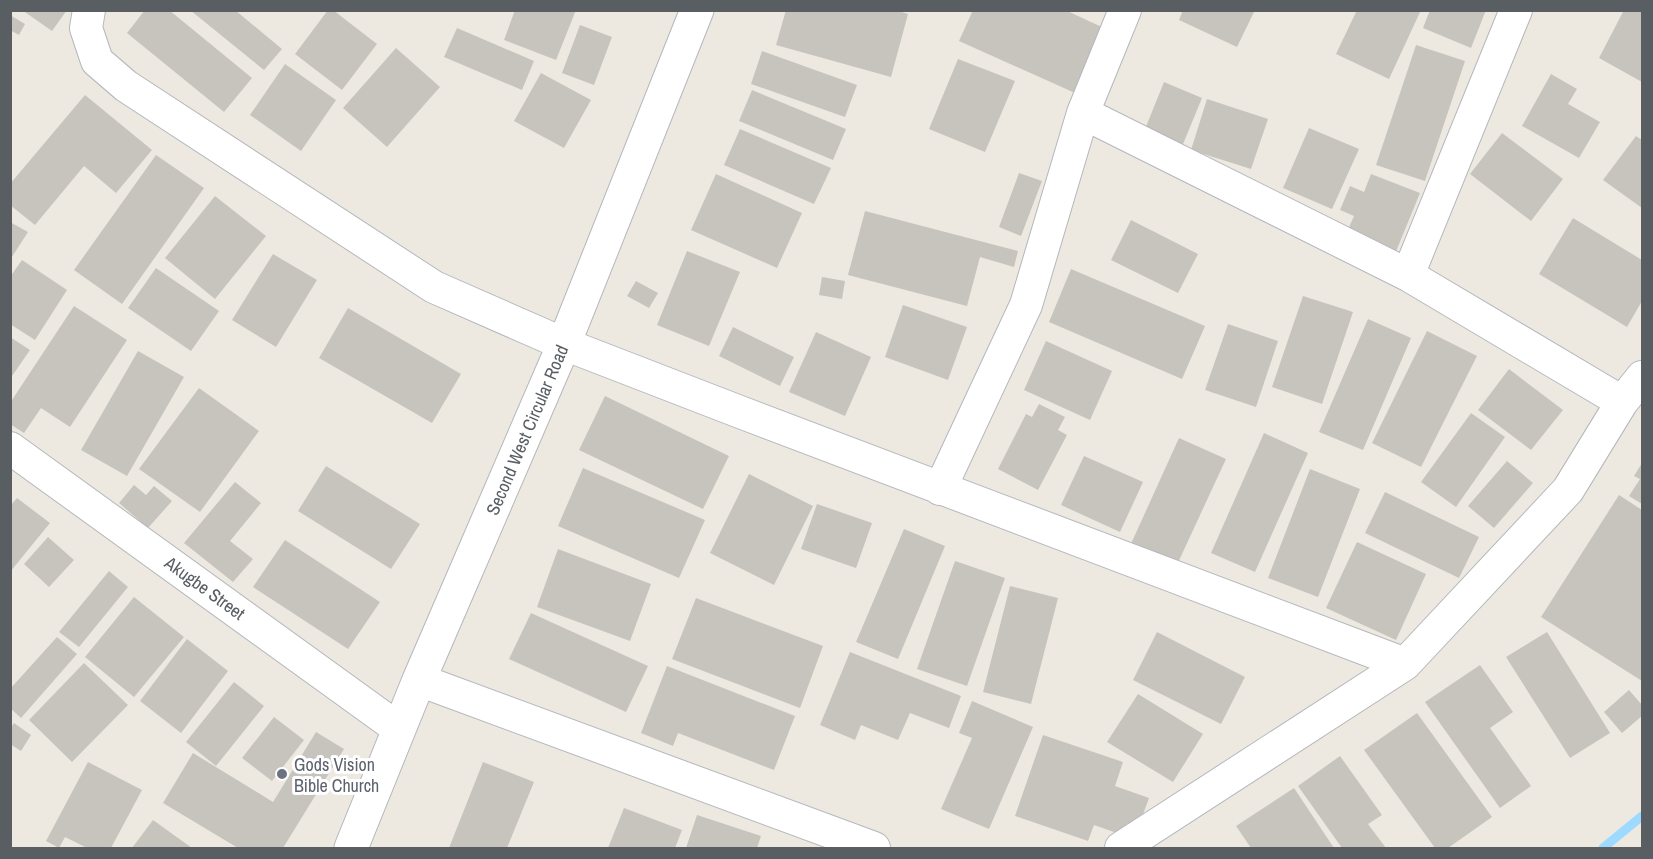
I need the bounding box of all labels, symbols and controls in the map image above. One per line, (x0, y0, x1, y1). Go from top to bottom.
street label: Second West Circular Road (480, 341, 574, 519)
street label: Akugbe Street (159, 550, 250, 626)
place label: Gods Vision Bible Church (294, 752, 379, 798)
marker: Gods Vision Bible Church (275, 767, 289, 781)

